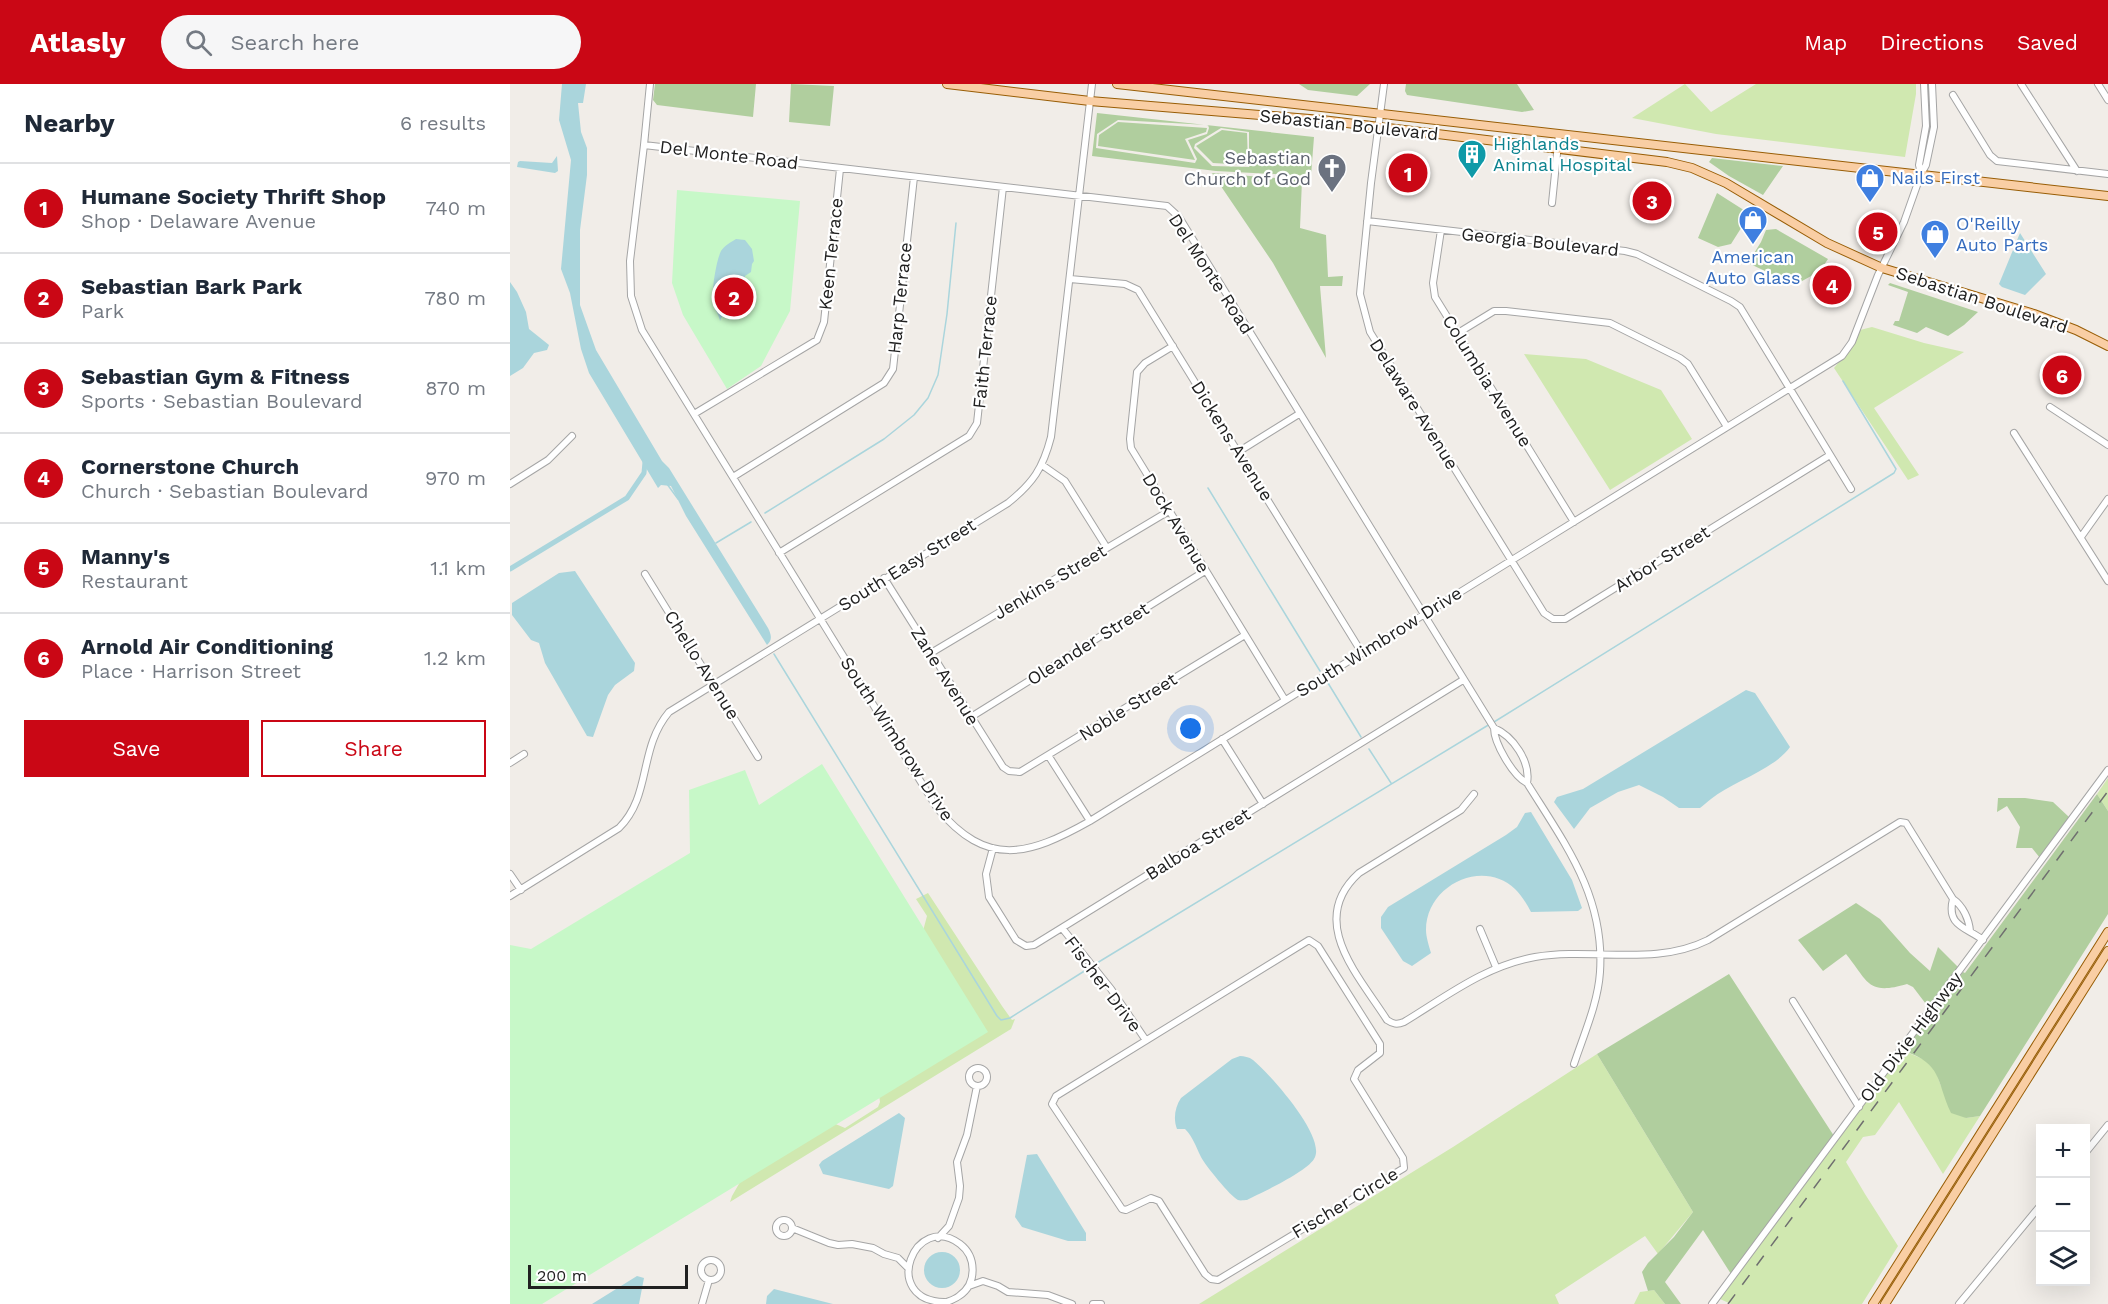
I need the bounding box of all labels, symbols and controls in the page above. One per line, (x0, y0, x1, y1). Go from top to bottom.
search box (161, 15, 581, 69)
text: Atlasly (30, 26, 125, 59)
icon: search (182, 26, 215, 59)
text: Search here (230, 30, 359, 55)
text: Map (1804, 30, 1847, 55)
text: Directions (1880, 30, 1984, 55)
text: Saved (2017, 30, 2078, 55)
street label: Sebastian Boulevard (1259, 105, 1439, 144)
text: Nearby (24, 108, 115, 138)
text: 6 results (400, 111, 486, 135)
place label: Highlands Animal Hospital (1493, 133, 1632, 175)
street label: Del Monte Road (659, 136, 800, 173)
building icon: Highlands Animal Hospital (1456, 138, 1488, 180)
place label: Sebastian Church of God (1184, 147, 1311, 189)
pin: 1 (1388, 150, 1428, 196)
church icon: Sebastian Church of God (1316, 152, 1348, 194)
shop icon: Nails First (1854, 162, 1886, 204)
place label: Nails First (1891, 167, 1980, 188)
pin: 3 (1632, 178, 1672, 224)
text: Humane Society Thrift Shop (81, 184, 386, 209)
text: 1 (39, 196, 48, 220)
text: 740 m (426, 196, 486, 220)
street label: Keen Terrace (814, 197, 847, 311)
shop icon: American Auto Glass (1737, 204, 1769, 246)
text: Shop · Delaware Avenue (81, 209, 316, 233)
street label: Del Monte Road (1165, 210, 1258, 338)
pin: 5 (1858, 210, 1898, 254)
place label: O'Reilly Auto Parts (1956, 213, 2048, 255)
shop icon: O'Reilly Auto Parts (1919, 218, 1951, 260)
street label: Georgia Boulevard (1460, 223, 1620, 260)
street label: Harp Terrace (883, 241, 916, 355)
place label: American Auto Glass (1705, 246, 1801, 288)
pin: 4 (1812, 262, 1852, 308)
street label: Sebastian Boulevard (1893, 262, 2071, 337)
text: Sebastian Bark Park (81, 274, 302, 299)
pin: 2 (714, 274, 754, 320)
text: 2 (38, 286, 49, 310)
text: 780 m (425, 286, 486, 310)
street label: Faith Terrace (968, 294, 1001, 410)
text: Park (81, 299, 124, 323)
street label: Columbia Avenue (1438, 311, 1537, 451)
street label: Delaware Avenue (1366, 334, 1463, 473)
pin: 6 (2042, 352, 2082, 398)
text: Sebastian Gym & Fitness (81, 364, 350, 389)
text: 3 (38, 376, 49, 400)
text: 870 m (425, 376, 486, 400)
street label: Dickens Avenue (1187, 377, 1278, 505)
text: Sports · Sebastian Boulevard (81, 389, 363, 413)
text: Cornerstone Church (81, 454, 299, 479)
text: 4 (37, 466, 50, 490)
text: 970 m (425, 466, 486, 490)
street label: Dock Avenue (1138, 469, 1214, 576)
text: Church · Sebastian Boulevard (81, 479, 369, 503)
street label: South Easy Street (834, 514, 980, 615)
street label: Arbor Street (1610, 521, 1714, 596)
street label: Jenkins Street (990, 539, 1110, 623)
text: Manny's (81, 544, 170, 569)
text: 5 (38, 556, 49, 580)
text: 1.1 km (430, 556, 486, 580)
text: Restaurant (81, 569, 188, 593)
street label: South Wimbrow Drive (1292, 582, 1465, 701)
street label: Oleander Street (1023, 597, 1153, 689)
street label: Chello Avenue (660, 606, 744, 723)
street label: Zane Avenue (907, 623, 984, 729)
text: Arnold Air Conditioning (81, 634, 333, 659)
text: 6 (37, 646, 50, 670)
text: 1.2 km (424, 646, 486, 670)
street label: South Wimbrow Drive (836, 653, 958, 825)
text: Place · Harrison Street (81, 659, 301, 683)
street label: Noble Street (1075, 668, 1181, 745)
your location (1176, 714, 1205, 743)
button: Save (24, 720, 249, 777)
button: Share (261, 720, 486, 777)
street label: Balboa Street (1141, 803, 1254, 884)
street label: Fischer Drive (1060, 932, 1146, 1036)
street label: Old Dixie Highway (1855, 967, 1967, 1106)
map controls (2036, 1124, 2090, 1286)
button: + (2036, 1124, 2090, 1178)
street label: Fischer Circle (1288, 1163, 1402, 1243)
button: − (2036, 1178, 2090, 1232)
button: layers (2036, 1232, 2090, 1286)
scale bar (528, 1262, 688, 1290)
text: 200 m (537, 1266, 587, 1285)

